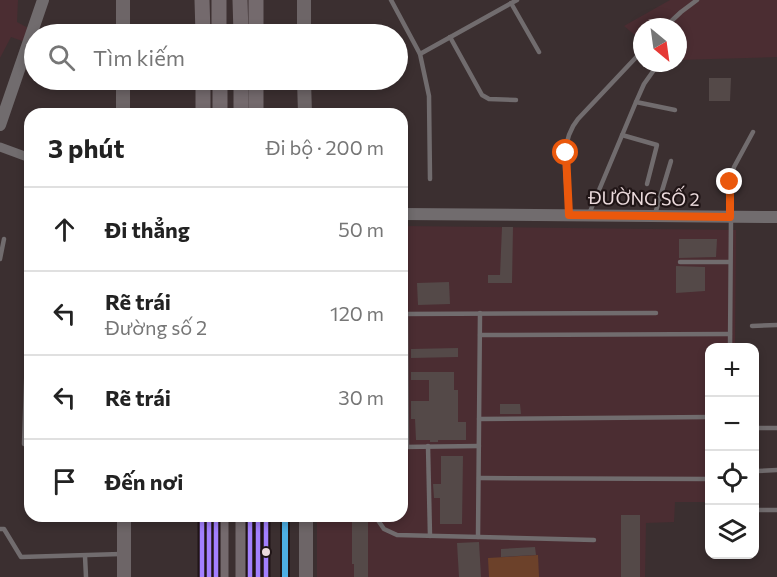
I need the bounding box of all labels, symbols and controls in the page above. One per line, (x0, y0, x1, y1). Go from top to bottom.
north arrow (633, 18, 687, 72)
search box (24, 24, 408, 90)
icon: search (45, 41, 78, 74)
text: Tìm kiếm (93, 44, 185, 71)
text: 3 phút (48, 132, 124, 163)
text: Đi bộ · 200 m (266, 135, 384, 159)
route start (552, 139, 578, 165)
route end (716, 168, 742, 194)
street label: ĐƯỜNG SỐ 2 (587, 184, 700, 210)
icon: ahead (48, 213, 81, 246)
text: Đi thẳng (105, 216, 190, 243)
text: 50 m (338, 217, 384, 241)
text: Rẽ trái (105, 288, 171, 315)
icon: left (48, 297, 81, 330)
text: 120 m (330, 301, 384, 325)
text: Đường số 2 (105, 315, 207, 339)
map controls (705, 343, 759, 559)
button: + (705, 343, 759, 397)
icon: left (48, 381, 81, 414)
text: Rẽ trái (105, 384, 171, 411)
text: 30 m (338, 385, 384, 409)
button: − (705, 397, 759, 451)
button: locate (705, 451, 759, 505)
icon: arrive (48, 465, 81, 498)
text: Đến nơi (105, 468, 183, 495)
button: layers (705, 505, 759, 559)
unlabelled marker (260, 546, 272, 558)

